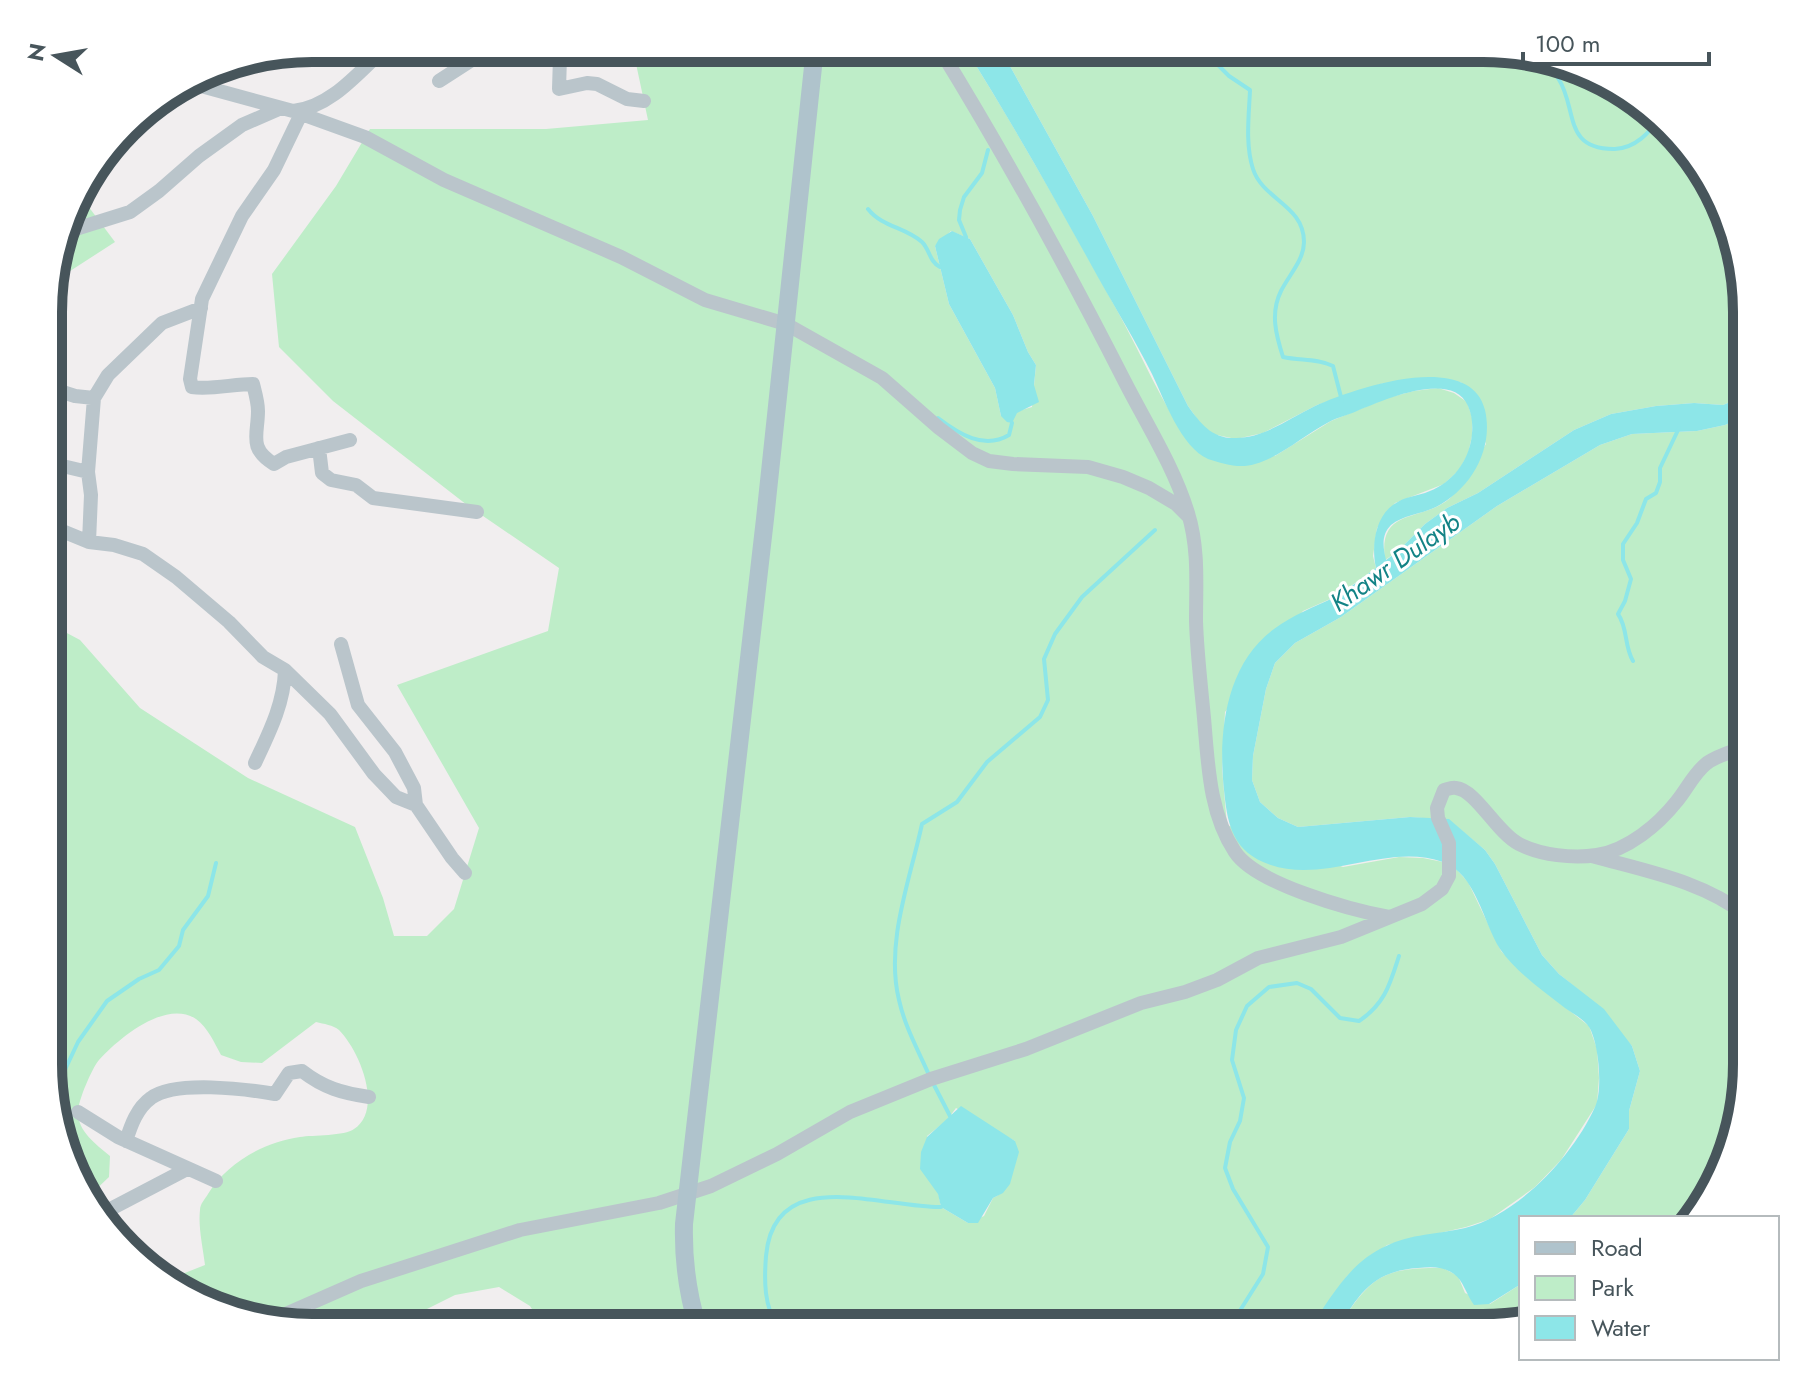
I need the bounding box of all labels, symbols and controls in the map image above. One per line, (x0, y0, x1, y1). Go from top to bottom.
north arrow (16, 16, 96, 96)
scale bar (1523, 16, 1709, 66)
text: 100 m (1535, 26, 1601, 61)
text: N (19, 41, 54, 64)
water label: Khawr Dulayb (1322, 503, 1468, 621)
legend (1519, 1216, 1779, 1360)
text: Road (1591, 1230, 1643, 1265)
text: Park (1591, 1270, 1634, 1305)
text: Water (1591, 1310, 1651, 1345)

